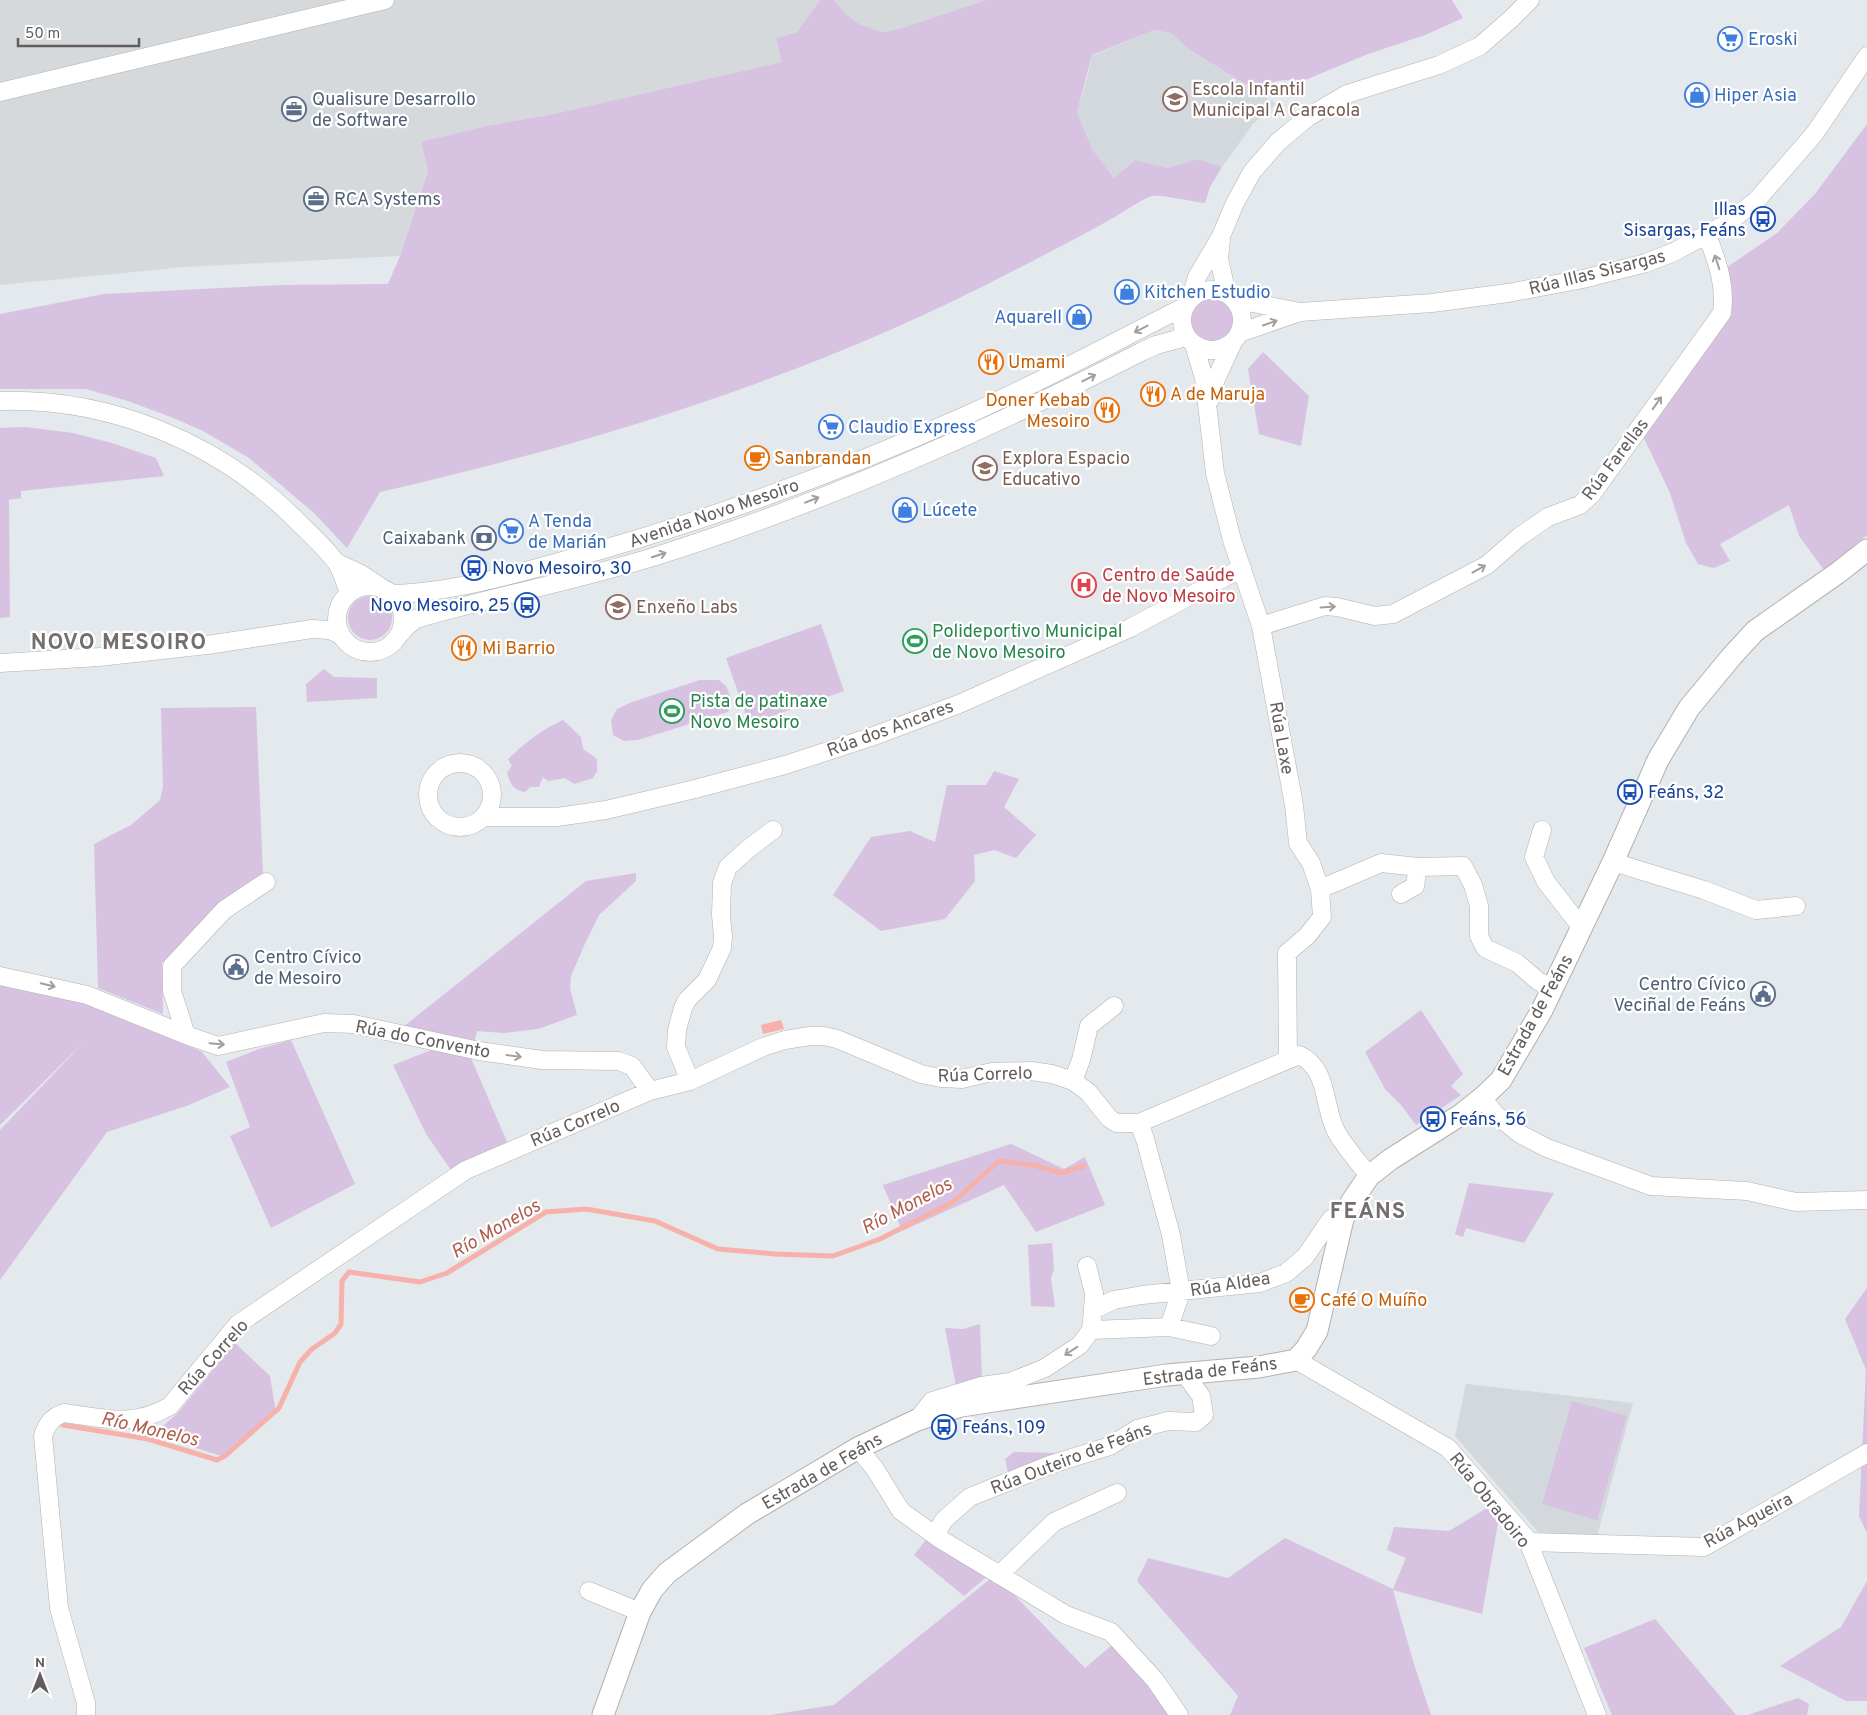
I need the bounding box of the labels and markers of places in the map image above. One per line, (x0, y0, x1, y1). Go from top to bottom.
supermarket icon: Eroski (1717, 26, 1743, 52)
place label: Eroski (1748, 29, 1798, 52)
place label: Escola Infantil Municipal A Caracola (1192, 79, 1360, 123)
shop icon: Hiper Asia (1684, 82, 1710, 108)
place label: Hiper Asia (1714, 85, 1797, 108)
school or university icon: Escola Infantil Municipal A Caracola (1162, 86, 1188, 112)
place label: Qualisure Desarrollo de Software (312, 89, 476, 133)
office icon: Qualisure Desarrollo de Software (281, 96, 307, 122)
office icon: RCA Systems (303, 186, 329, 212)
place label: RCA Systems (334, 189, 441, 212)
place label: Illas Sisargas, Feáns (1623, 199, 1746, 243)
bus stop icon: Illas Sisargas, Feáns (1750, 206, 1776, 232)
shop icon: Kitchen Estudio (1114, 279, 1140, 305)
place label: Kitchen Estudio (1144, 282, 1271, 305)
shop icon: Aquarell (1066, 304, 1092, 330)
place label: Aquarell (994, 307, 1062, 330)
restaurant icon: Umami (978, 349, 1004, 375)
place label: Umami (1008, 352, 1065, 375)
restaurant icon: A de Maruja (1140, 381, 1166, 407)
place label: A de Maruja (1170, 384, 1265, 407)
place label: Doner Kebab Mesoiro (985, 390, 1090, 434)
restaurant icon: Doner Kebab Mesoiro (1094, 397, 1120, 423)
supermarket icon: Claudio Express (818, 414, 844, 440)
place label: Claudio Express (848, 417, 976, 440)
cafe icon: Sanbrandan (744, 445, 770, 471)
place label: Sanbrandan (774, 448, 871, 471)
place label: Explora Espacio Educativo (1002, 448, 1130, 492)
school or university icon: Explora Espacio Educativo (972, 455, 998, 481)
shop icon: Lúcete (892, 497, 918, 523)
place label: Lúcete (922, 500, 977, 523)
place label: A Tenda de Marián (528, 511, 607, 555)
supermarket icon: A Tenda de Marián (498, 518, 524, 544)
bank icon: Caixabank (471, 525, 497, 551)
place label: Caixabank (382, 528, 466, 551)
bus stop icon: Novo Mesoiro, 30 (461, 555, 487, 581)
place label: Novo Mesoiro, 30 (492, 558, 632, 581)
place label: Centro de Saúde de Novo Mesoiro (1102, 565, 1236, 609)
hospital icon: Centro de Saúde de Novo Mesoiro (1071, 572, 1097, 598)
bus stop icon: Novo Mesoiro, 25 (514, 592, 540, 618)
school or university icon: Enxeño Labs (605, 594, 631, 620)
place label: Novo Mesoiro, 25 (370, 595, 510, 618)
place label: Enxeño Labs (636, 597, 738, 620)
place label: Polideportivo Municipal de Novo Mesoiro (932, 621, 1122, 665)
sports icon: Polideportivo Municipal de Novo Mesoiro (902, 628, 928, 654)
restaurant icon: Mi Barrio (451, 635, 477, 661)
place label: Mi Barrio (482, 638, 555, 661)
place label: Pista de patinaxe Novo Mesoiro (690, 691, 828, 735)
sports icon: Pista de patinaxe Novo Mesoiro (659, 698, 685, 724)
bus stop icon: Feáns, 32 (1617, 779, 1643, 805)
place label: Feáns, 32 (1648, 782, 1724, 805)
place label: Centro Cívico de Mesoiro (254, 947, 362, 991)
public building icon: Centro Cívico de Mesoiro (223, 954, 249, 980)
place label: Centro Cívico Veciñal de Feáns (1613, 974, 1746, 1018)
public building icon: Centro Cívico Veciñal de Feáns (1750, 981, 1776, 1007)
bus stop icon: Feáns, 56 (1420, 1106, 1446, 1132)
place label: Feáns, 56 (1450, 1109, 1527, 1132)
cafe icon: Café O Muíño (1289, 1287, 1315, 1313)
place label: Café O Muíño (1320, 1290, 1427, 1313)
bus stop icon: Feáns, 109 (931, 1414, 957, 1440)
place label: Feáns, 109 (962, 1417, 1046, 1440)

